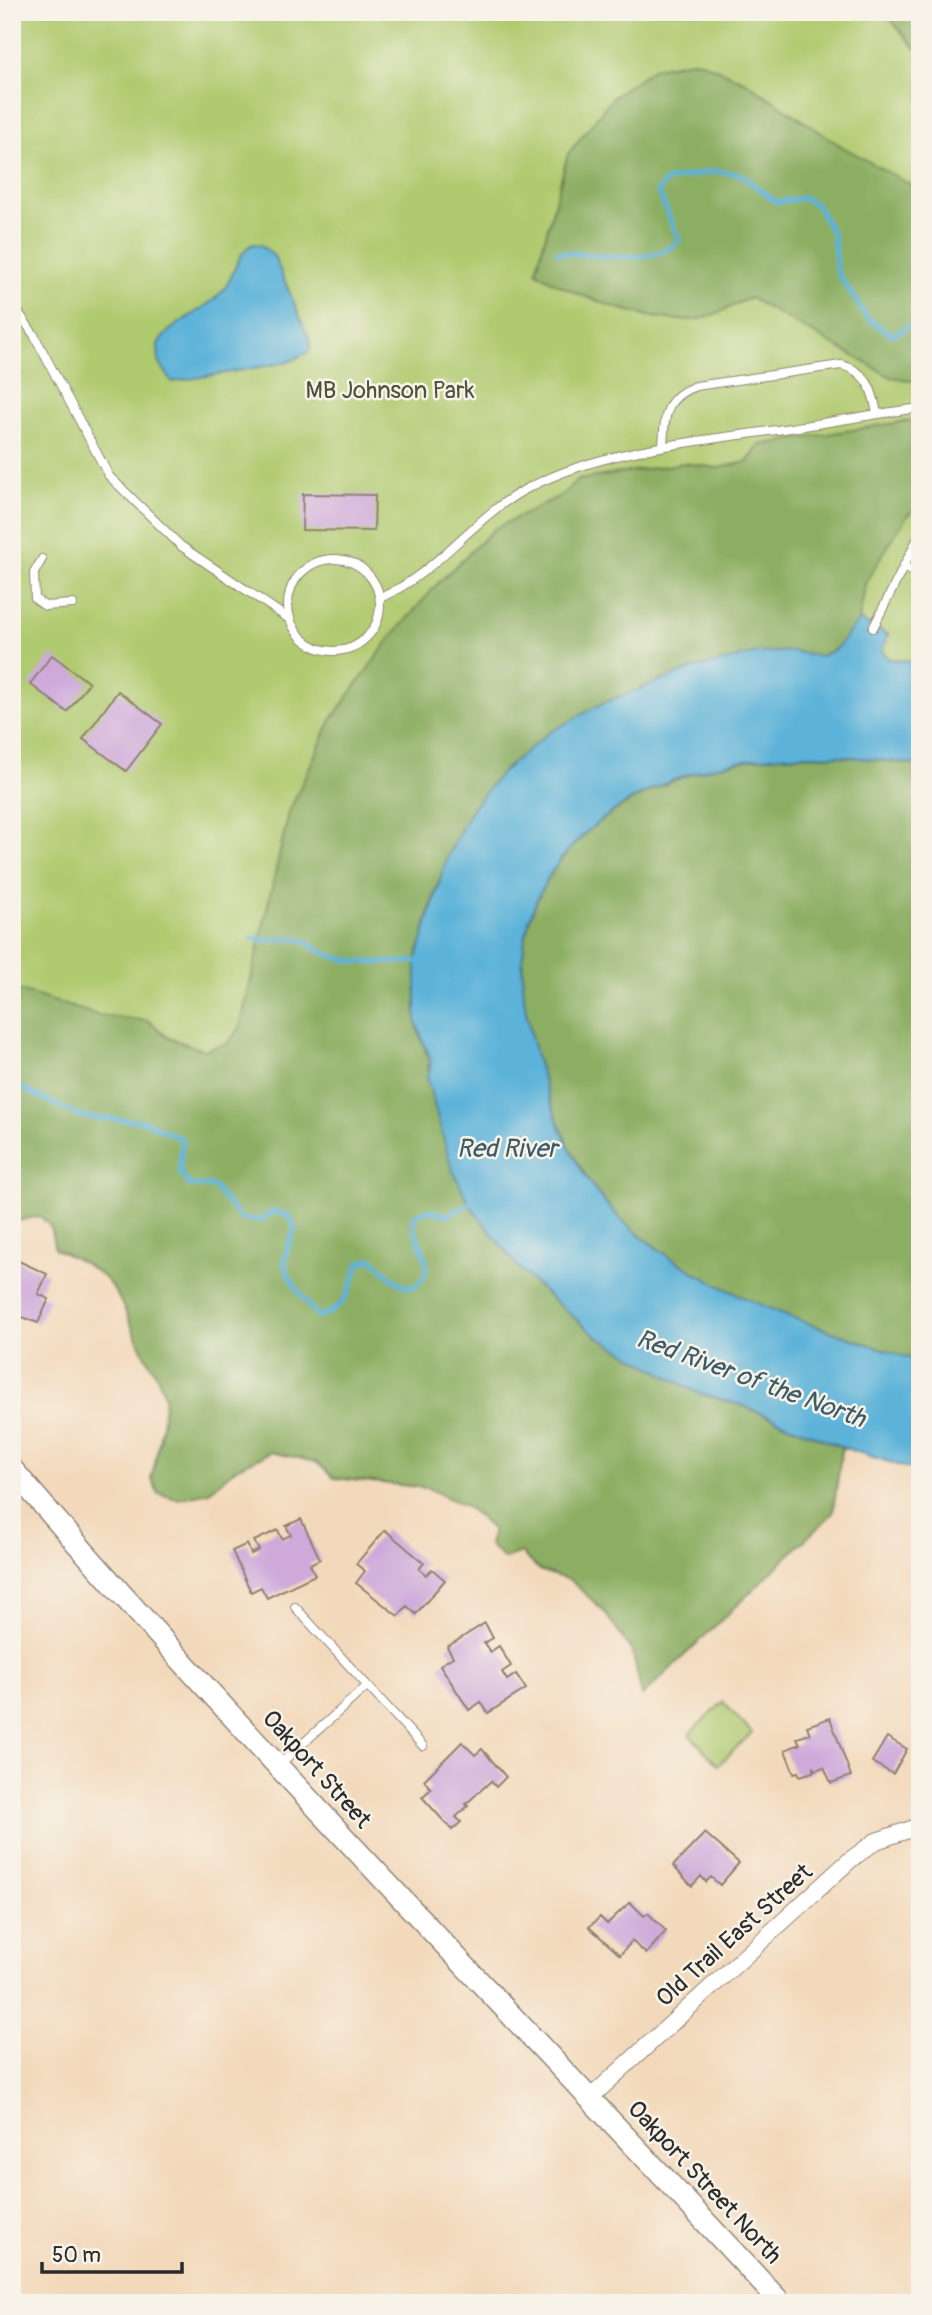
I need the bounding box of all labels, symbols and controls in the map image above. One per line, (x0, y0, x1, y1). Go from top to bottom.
park label: MB Johnson Park (305, 376, 475, 405)
water label: Red River (457, 1133, 561, 1165)
water label: Red River of the North (632, 1323, 871, 1436)
street label: Oakport Street (256, 1704, 378, 1835)
street label: Old Trail East Street (650, 1858, 819, 2013)
street label: Oakport Street North (621, 2095, 788, 2270)
scale bar (42, 2231, 182, 2275)
text: 50 m (52, 2242, 101, 2269)

